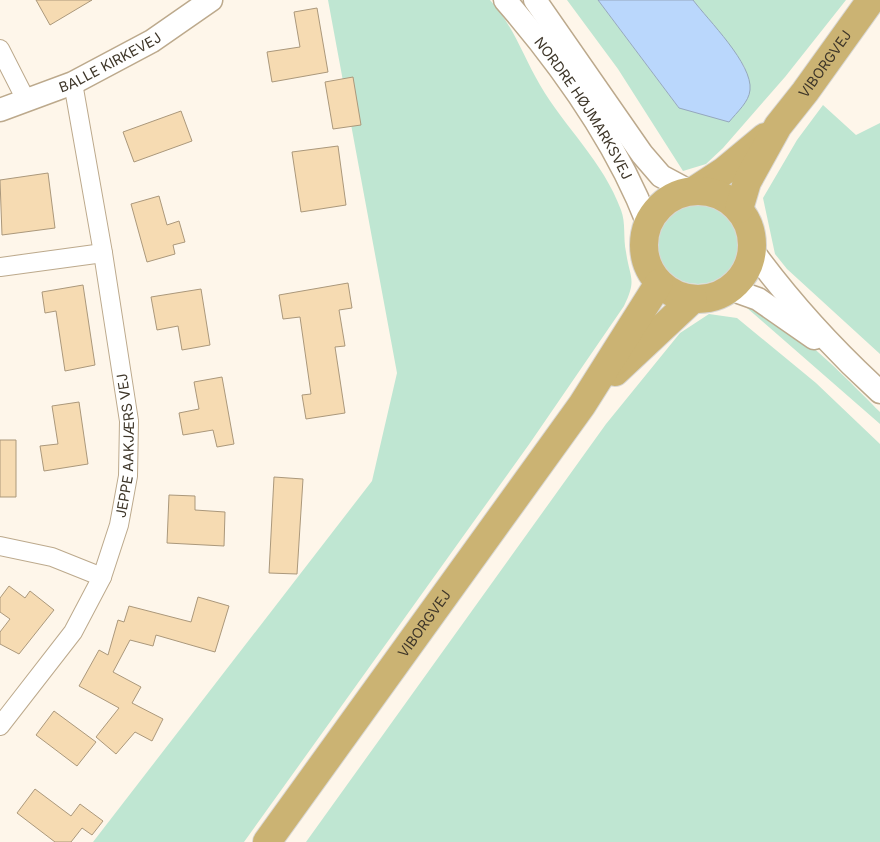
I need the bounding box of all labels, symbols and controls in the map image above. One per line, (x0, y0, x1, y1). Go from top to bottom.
street label: VIBORGVEJ (795, 27, 854, 101)
street label: BALLE KIRKEVEJ (56, 28, 164, 96)
street label: NORDRE HØJMARKSVEJ (531, 33, 636, 182)
street label: JEPPE AAKJÆRS VEJ (111, 372, 137, 519)
street label: VIBORGVEJ (394, 587, 454, 660)

